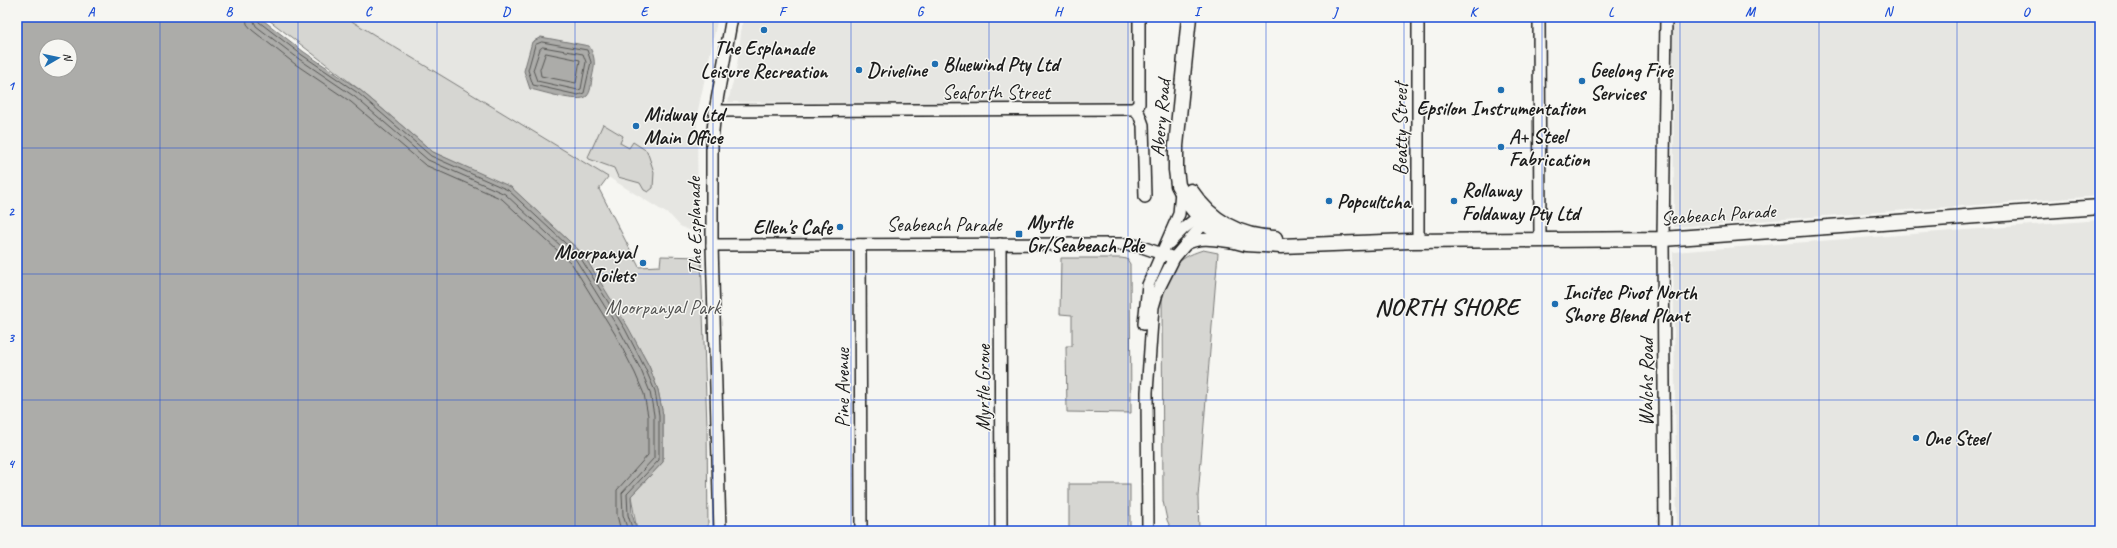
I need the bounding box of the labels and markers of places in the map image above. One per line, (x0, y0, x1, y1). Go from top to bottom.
marker: The Esplanade Leisure Recreation (759, 25, 769, 35)
place label: The Esplanade Leisure Recreation (701, 36, 829, 84)
place label: Bluewind Pty Ltd (943, 52, 1062, 77)
place label: Driveline (867, 58, 929, 83)
place label: Geelong Fire Services (1590, 58, 1674, 106)
marker: Bluewind Pty Ltd (930, 59, 940, 69)
marker: Driveline (854, 65, 864, 75)
marker: Geelong Fire Services (1577, 76, 1587, 86)
marker: Epsilon Instrumentation (1496, 85, 1506, 95)
place label: Epsilon Instrumentation (1417, 96, 1586, 121)
place label: Midway Ltd Main Office (644, 102, 728, 150)
marker: Midway Ltd Main Office (631, 121, 641, 131)
place label: A+ Steel Fabrication (1509, 124, 1591, 172)
marker: A+ Steel Fabrication (1496, 142, 1506, 152)
place label: Rollaway Foldaway Pty Ltd (1462, 178, 1583, 226)
place label: Popcultcha (1337, 189, 1412, 214)
marker: Popcultcha (1324, 196, 1334, 206)
marker: Rollaway Foldaway Pty Ltd (1449, 196, 1459, 206)
place label: Myrtle Gr/Seabeach Pde (1027, 210, 1145, 258)
place label: Ellen's Cafe (753, 215, 833, 240)
marker: Ellen's Cafe (835, 222, 845, 232)
marker: Myrtle Gr/Seabeach Pde (1014, 229, 1024, 239)
place label: Moorpanyal Toilets (555, 240, 638, 288)
marker: Moorpanyal Toilets (638, 258, 648, 268)
place label: Incitec Pivot North Shore Blend Plant (1563, 280, 1698, 328)
marker: Incitec Pivot North Shore Blend Plant (1550, 299, 1560, 309)
place label: One Steel (1924, 426, 1992, 451)
marker: One Steel (1911, 433, 1921, 443)

